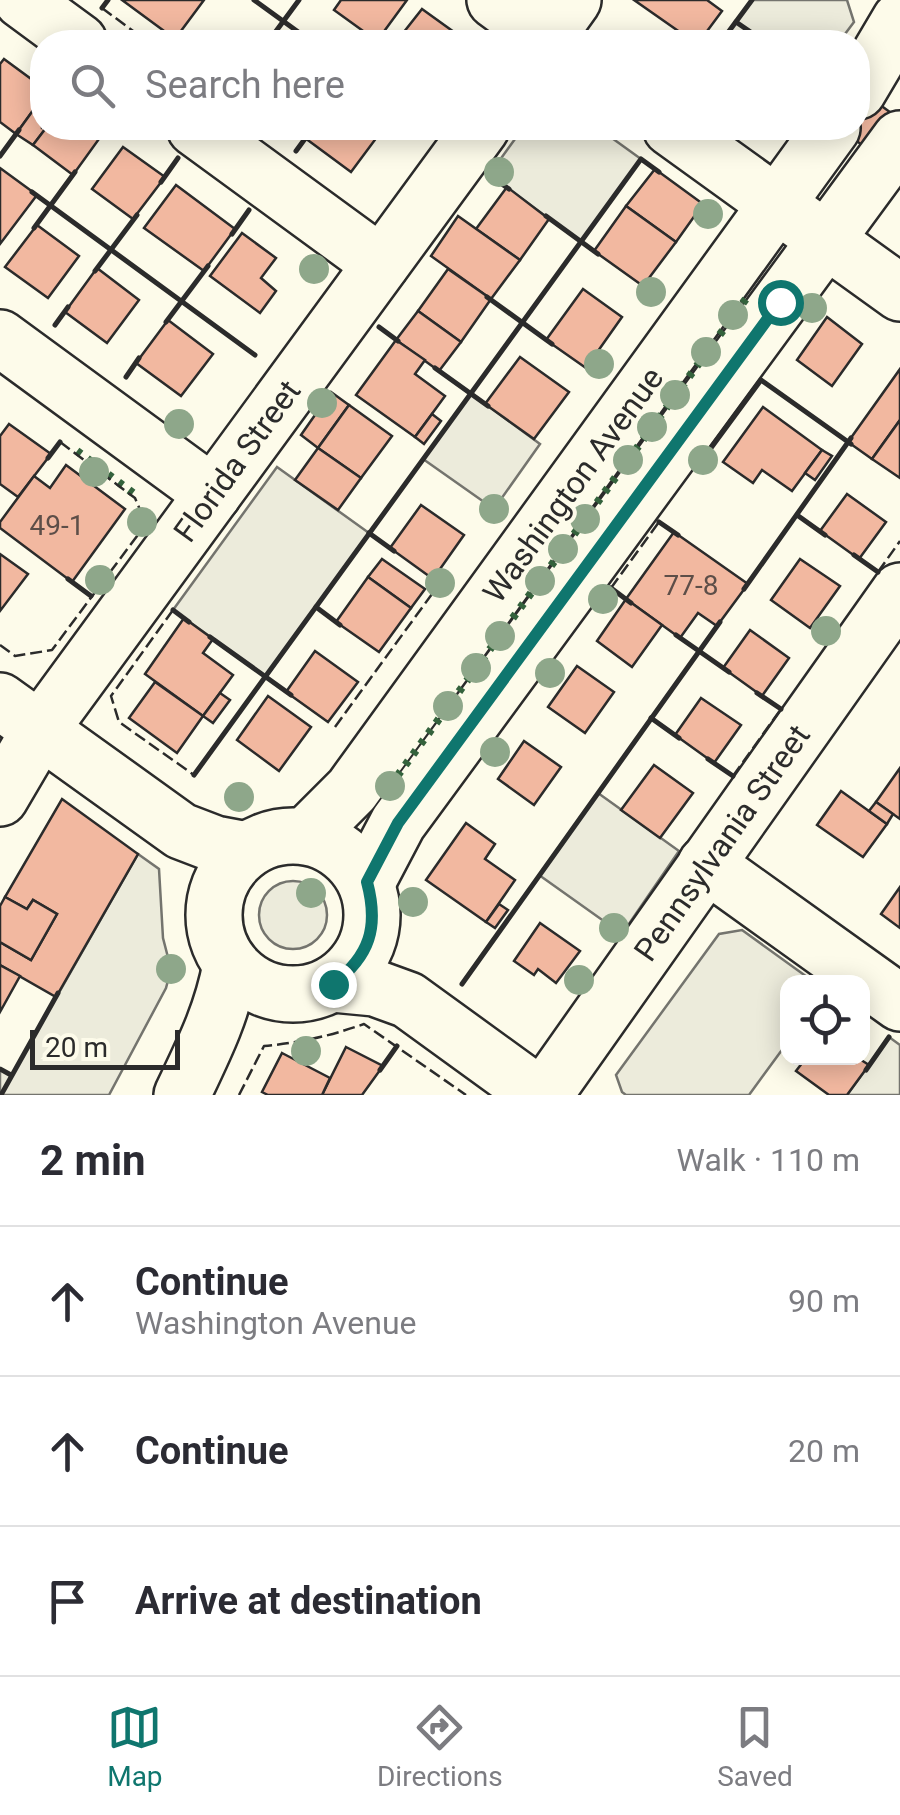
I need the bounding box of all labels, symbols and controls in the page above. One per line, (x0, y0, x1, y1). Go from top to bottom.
search box (30, 30, 870, 140)
icon: search (65, 58, 120, 113)
text: Search here (145, 63, 345, 107)
route start (758, 280, 804, 326)
street label: Washington Avenue (475, 360, 671, 610)
street label: Florida Street (166, 373, 308, 549)
house number: 49-1 (30, 509, 84, 542)
house number: 77-8 (664, 569, 718, 602)
street label: Pennsylvania Street (626, 718, 818, 968)
route end (311, 962, 357, 1008)
map controls (780, 975, 870, 1065)
button: locate (780, 975, 870, 1065)
scale bar (30, 1025, 180, 1070)
text: 20 m (45, 1031, 108, 1064)
text: 2 min (40, 1136, 146, 1185)
text: Walk · 110 m (677, 1141, 860, 1179)
text: Continue (135, 1260, 289, 1304)
icon: ahead (40, 1274, 95, 1329)
text: 90 m (788, 1282, 860, 1320)
text: Washington Avenue (135, 1304, 417, 1342)
icon: ahead (40, 1424, 95, 1479)
text: Continue (135, 1429, 289, 1473)
text: 20 m (788, 1432, 860, 1470)
icon: arrive (40, 1574, 95, 1629)
text: Arrive at destination (135, 1579, 482, 1623)
tab: Map (107, 1700, 163, 1793)
tab: Directions (377, 1700, 503, 1793)
tab: Saved (717, 1700, 793, 1793)

